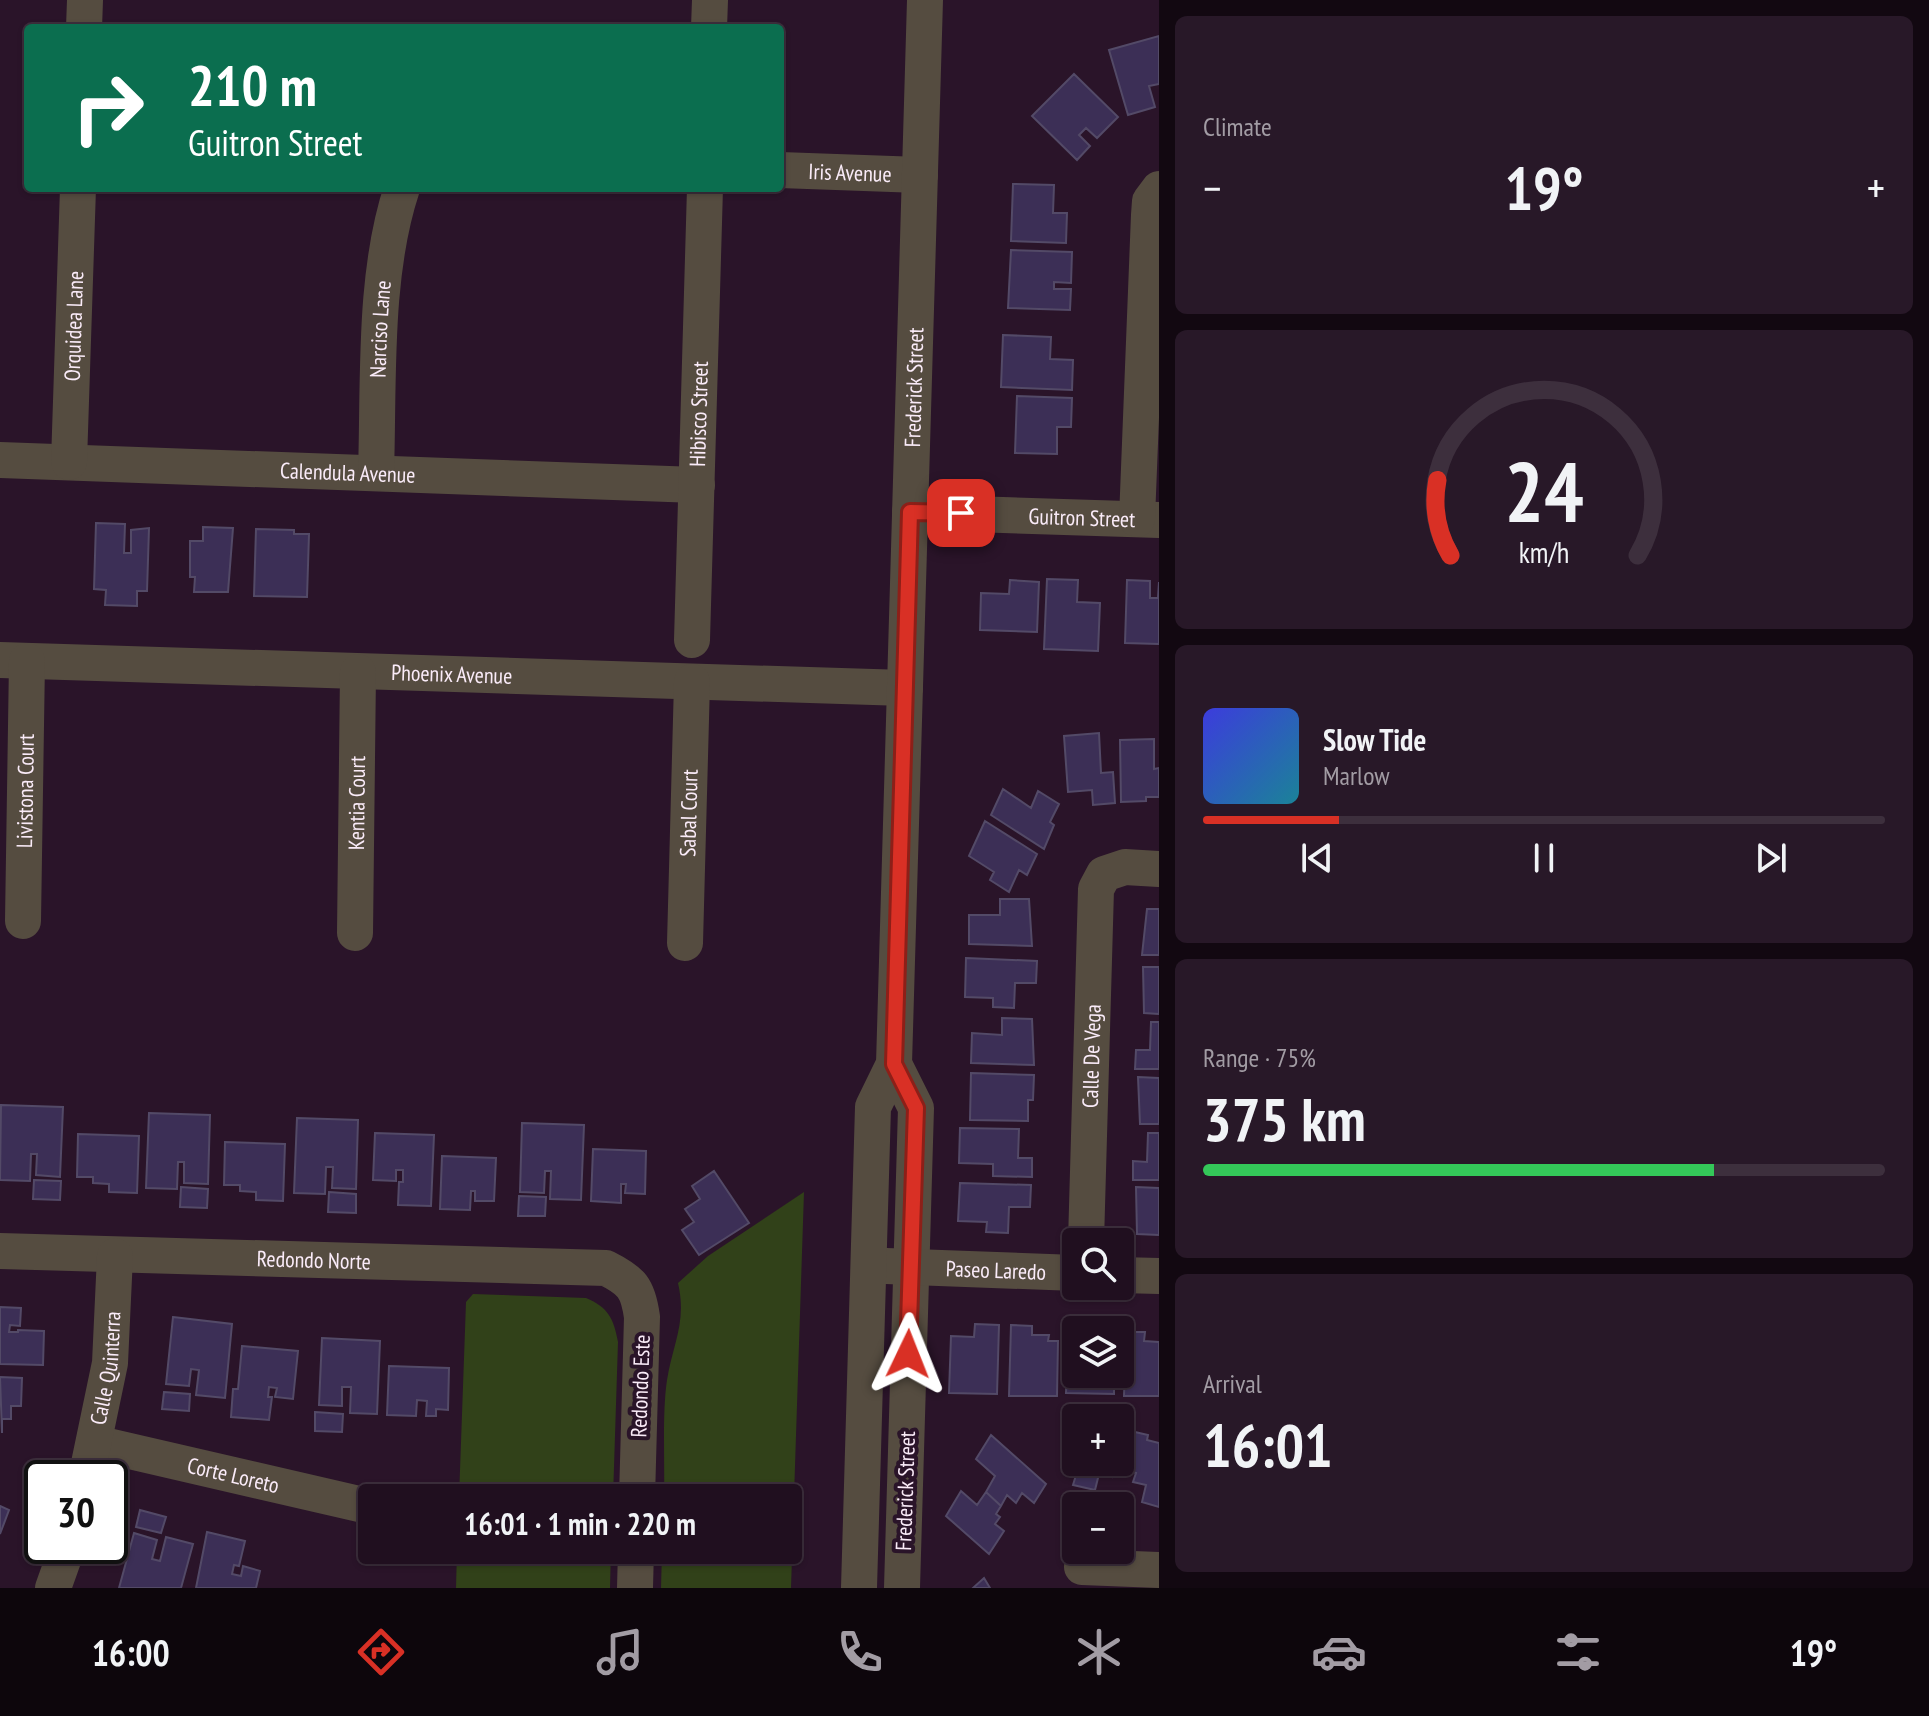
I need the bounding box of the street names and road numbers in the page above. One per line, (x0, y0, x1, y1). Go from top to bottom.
street label: Iris Avenue (808, 157, 892, 188)
street label: Orquidea Lane (58, 270, 89, 382)
street label: Narciso Lane (364, 279, 397, 378)
street label: Frederick Street (898, 327, 929, 448)
street label: Hibisco Street (683, 361, 714, 467)
street label: Calendula Avenue (280, 456, 416, 489)
street label: Guitron Street (1028, 502, 1136, 533)
street label: Phoenix Avenue (391, 658, 513, 690)
street label: Livistona Court (10, 734, 40, 848)
street label: Kentia Court (342, 756, 371, 850)
street label: Sabal Court (673, 769, 704, 857)
street label: Calle De Vega (1076, 1004, 1107, 1108)
street label: Redondo Norte (256, 1244, 371, 1275)
street label: Paseo Laredo (945, 1254, 1047, 1286)
street label: Calle Quinterra (83, 1311, 126, 1427)
street label: Redondo Este (624, 1334, 656, 1438)
street label: Frederick Street (889, 1431, 921, 1551)
street label: Corte Loreto (185, 1451, 282, 1499)

